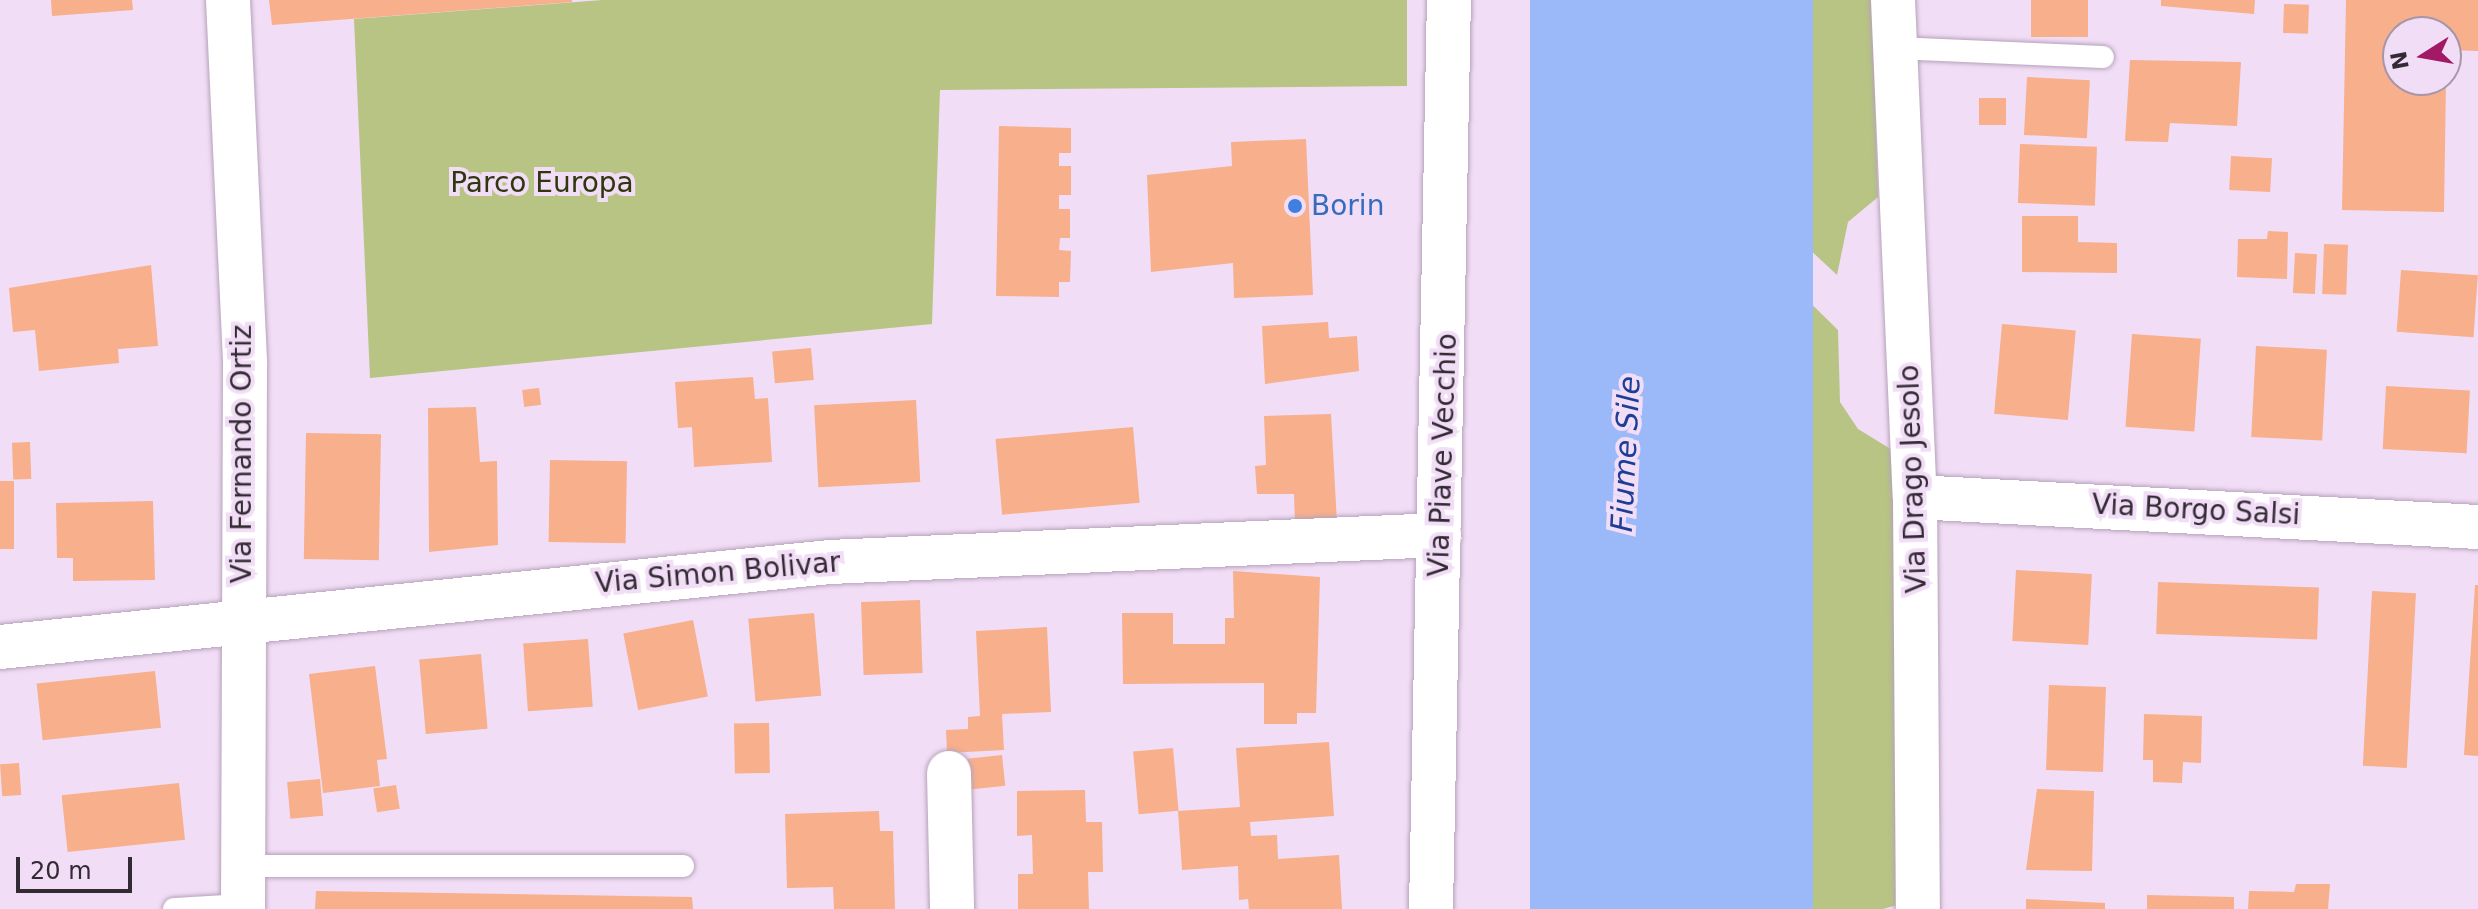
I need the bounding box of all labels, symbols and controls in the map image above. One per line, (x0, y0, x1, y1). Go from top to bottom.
north arrow (2382, 16, 2462, 96)
text: N (2386, 49, 2414, 72)
park label: Parco Europa (450, 166, 634, 200)
place label: Borin (1311, 189, 1384, 223)
marker: Borin (1286, 197, 1304, 215)
street label: Via Fernando Ortiz (225, 325, 259, 583)
street label: Via Piave Vecchio (1422, 333, 1464, 577)
street label: Via Drago Jesolo (1892, 364, 1934, 594)
water label: Fiume Sile (1604, 375, 1648, 533)
street label: Via Borgo Salsi (2091, 488, 2301, 532)
street label: Via Simon Bolivar (594, 546, 842, 600)
scale bar (20, 841, 136, 891)
text: 20 m (30, 857, 92, 885)

